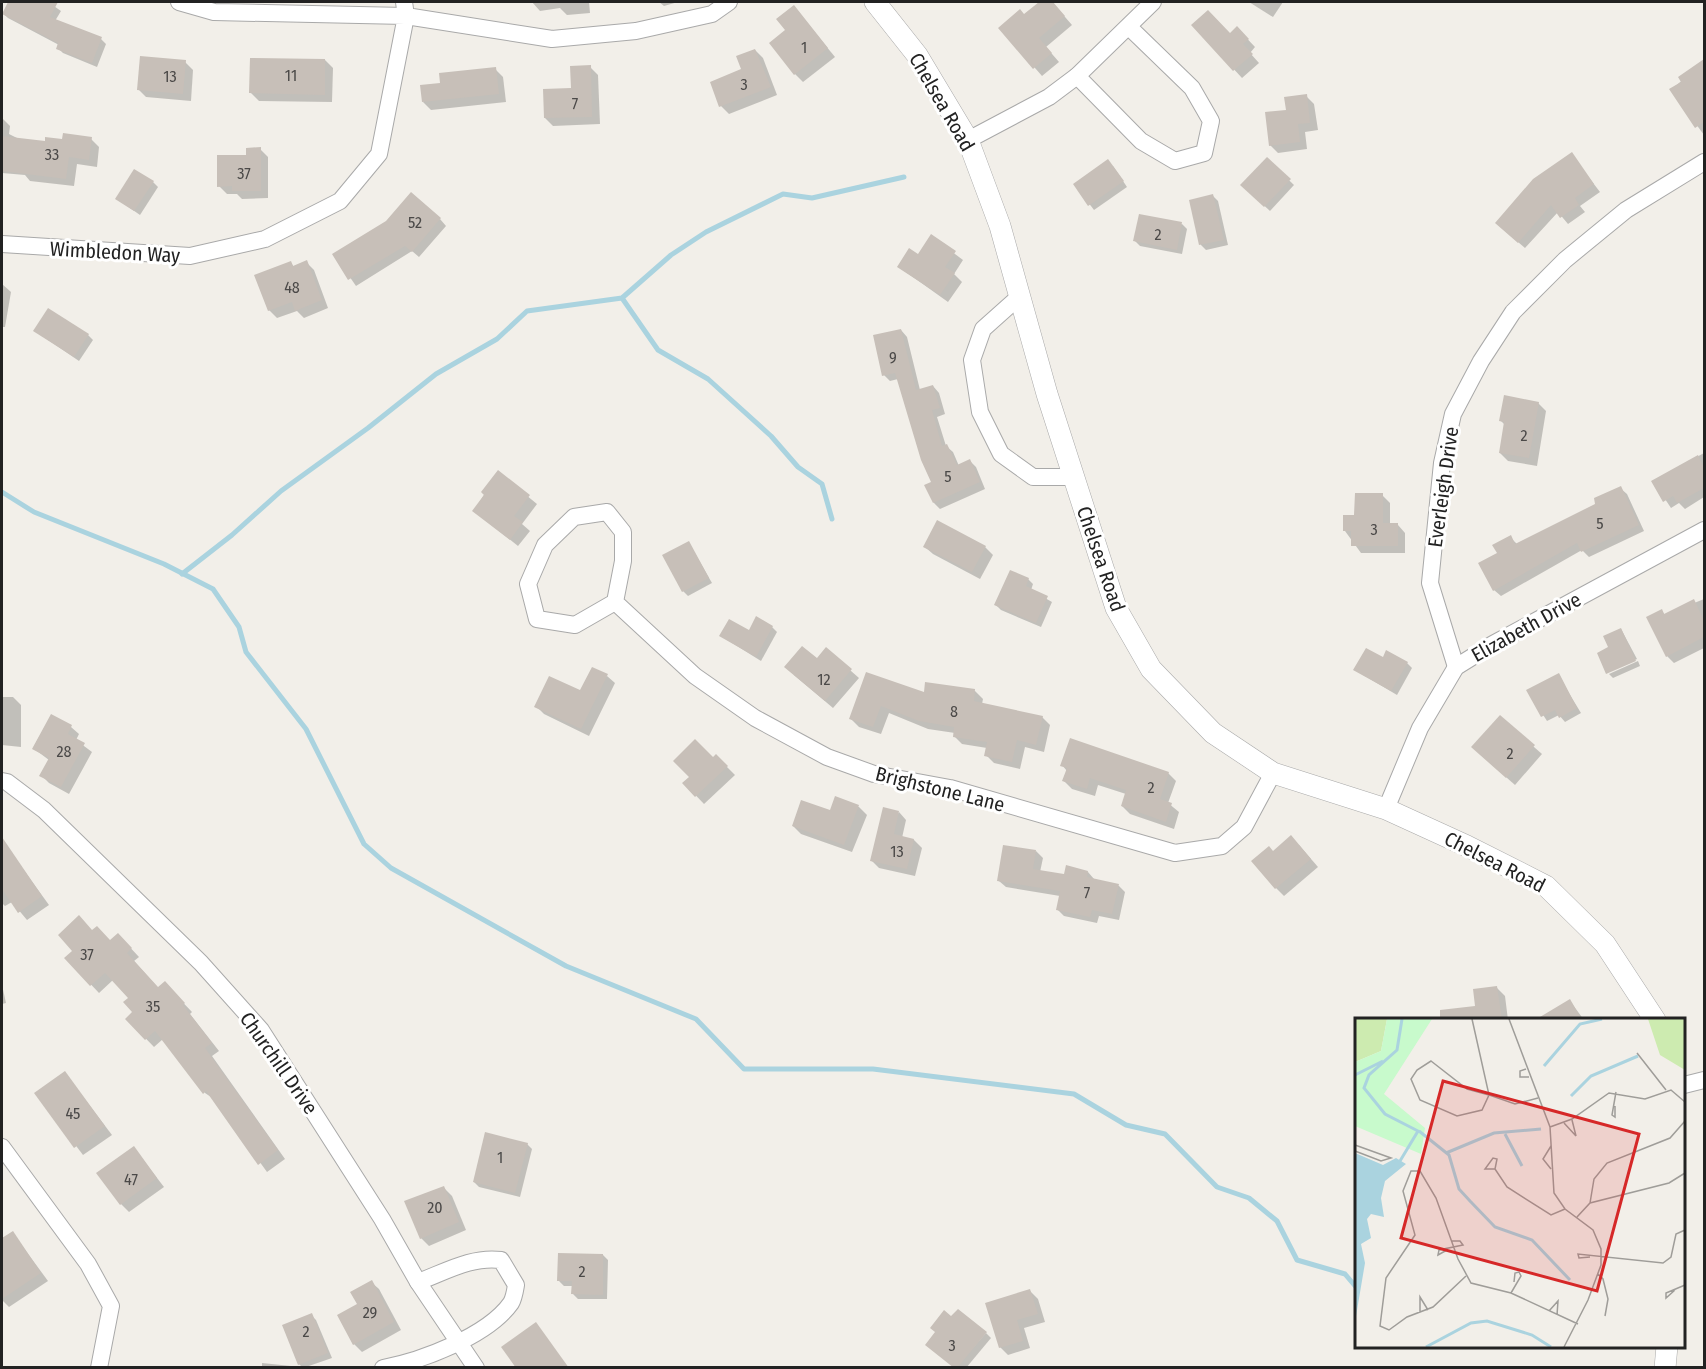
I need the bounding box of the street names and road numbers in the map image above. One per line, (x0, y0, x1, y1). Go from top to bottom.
street label: Chelsea Road (904, 48, 980, 156)
street label: Wimbledon Way (49, 237, 181, 267)
street label: Everleigh Drive (1423, 425, 1463, 549)
street label: Chelsea Road (1072, 503, 1130, 615)
street label: Elizabeth Drive (1467, 587, 1585, 667)
street label: Brighstone Lane (873, 761, 1007, 817)
street label: Chelsea Road (1441, 826, 1549, 898)
street label: Churchill Drive (235, 1007, 323, 1119)

